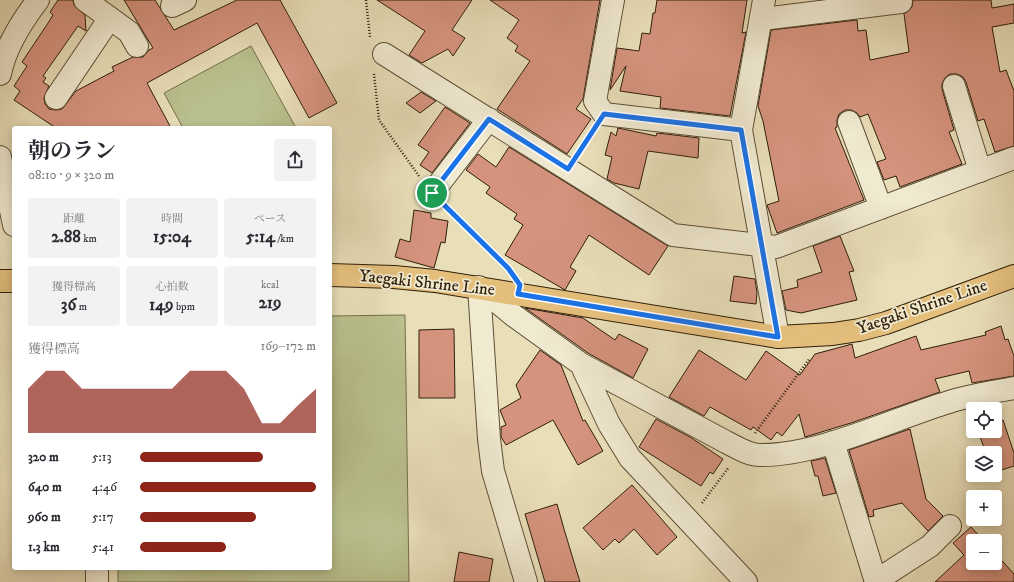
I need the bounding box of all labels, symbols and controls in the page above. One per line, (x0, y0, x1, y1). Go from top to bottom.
text: 朝のラン (28, 138, 116, 165)
button: share (274, 139, 316, 181)
text: 08:10 · 9 × 320 m (28, 167, 114, 183)
pin (415, 176, 449, 210)
icon: arrive (421, 182, 443, 204)
text: 距離 (63, 212, 85, 226)
text: 時間 (161, 212, 183, 226)
text: ペース (254, 212, 286, 226)
text: 2.88 (51, 226, 81, 248)
text: 15:04 (153, 226, 191, 248)
text: 5:14 (246, 226, 275, 248)
text: km (81, 232, 97, 246)
text: /km (275, 232, 294, 246)
street label: Yaegaki Shrine Line (358, 265, 496, 301)
street label: Yaegaki Shrine Line (854, 274, 990, 340)
text: kcal (261, 278, 279, 292)
text: 獲得標高 (52, 280, 96, 294)
text: 心拍数 (156, 280, 189, 294)
text: 219 (258, 292, 282, 314)
text: 36 (61, 294, 76, 316)
text: 149 (149, 294, 174, 316)
text: m (76, 300, 87, 314)
text: bpm (174, 300, 195, 314)
text: 169–172 m (261, 338, 316, 354)
text: 獲得標高 (28, 341, 80, 357)
map controls (966, 402, 1002, 570)
button: locate (966, 402, 1002, 438)
button: layers (966, 446, 1002, 482)
text: 320 m (28, 449, 59, 465)
text: 5:13 (92, 449, 111, 465)
text: 640 m (28, 479, 62, 495)
text: 4:46 (92, 479, 117, 495)
button: + (966, 490, 1002, 526)
text: 960 m (28, 509, 61, 525)
text: 5:17 (92, 509, 113, 525)
button: − (966, 534, 1002, 570)
text: 1.3 km (28, 539, 60, 555)
text: 5:41 (92, 539, 114, 555)

